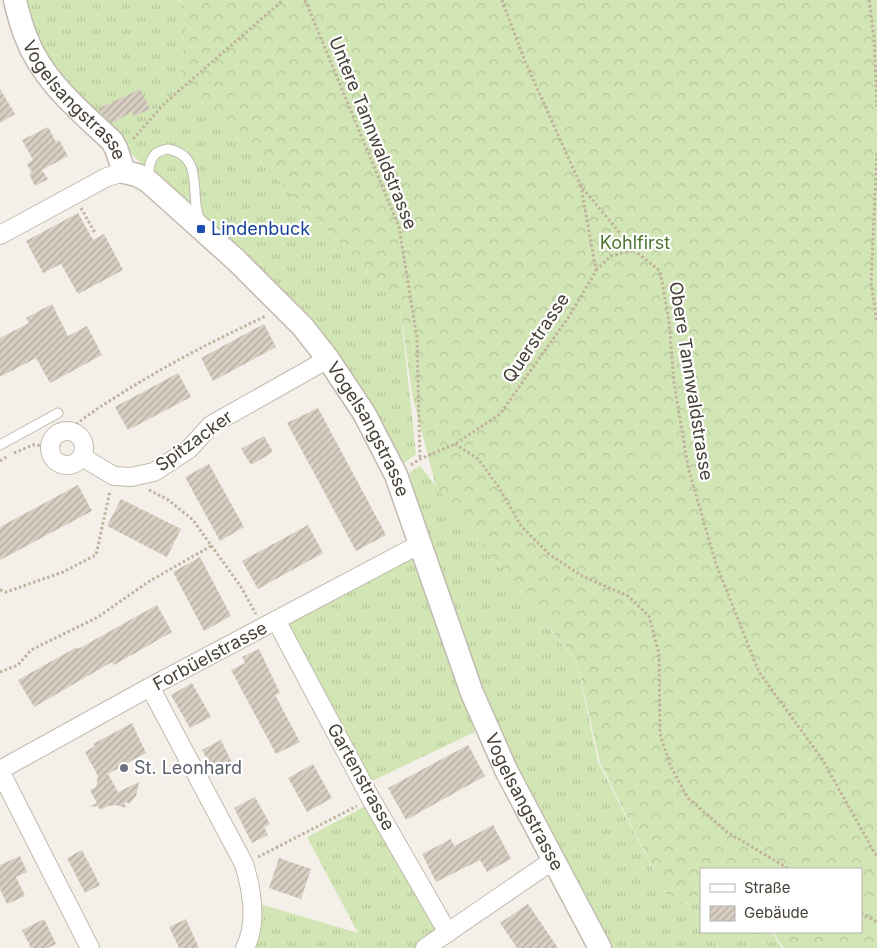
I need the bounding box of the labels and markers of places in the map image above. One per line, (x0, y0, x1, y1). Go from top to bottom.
place label: Lindenbuck (211, 218, 310, 239)
marker: Lindenbuck (195, 223, 207, 235)
place label: St. Leonhard (134, 757, 242, 778)
marker: St. Leonhard (118, 762, 130, 774)

